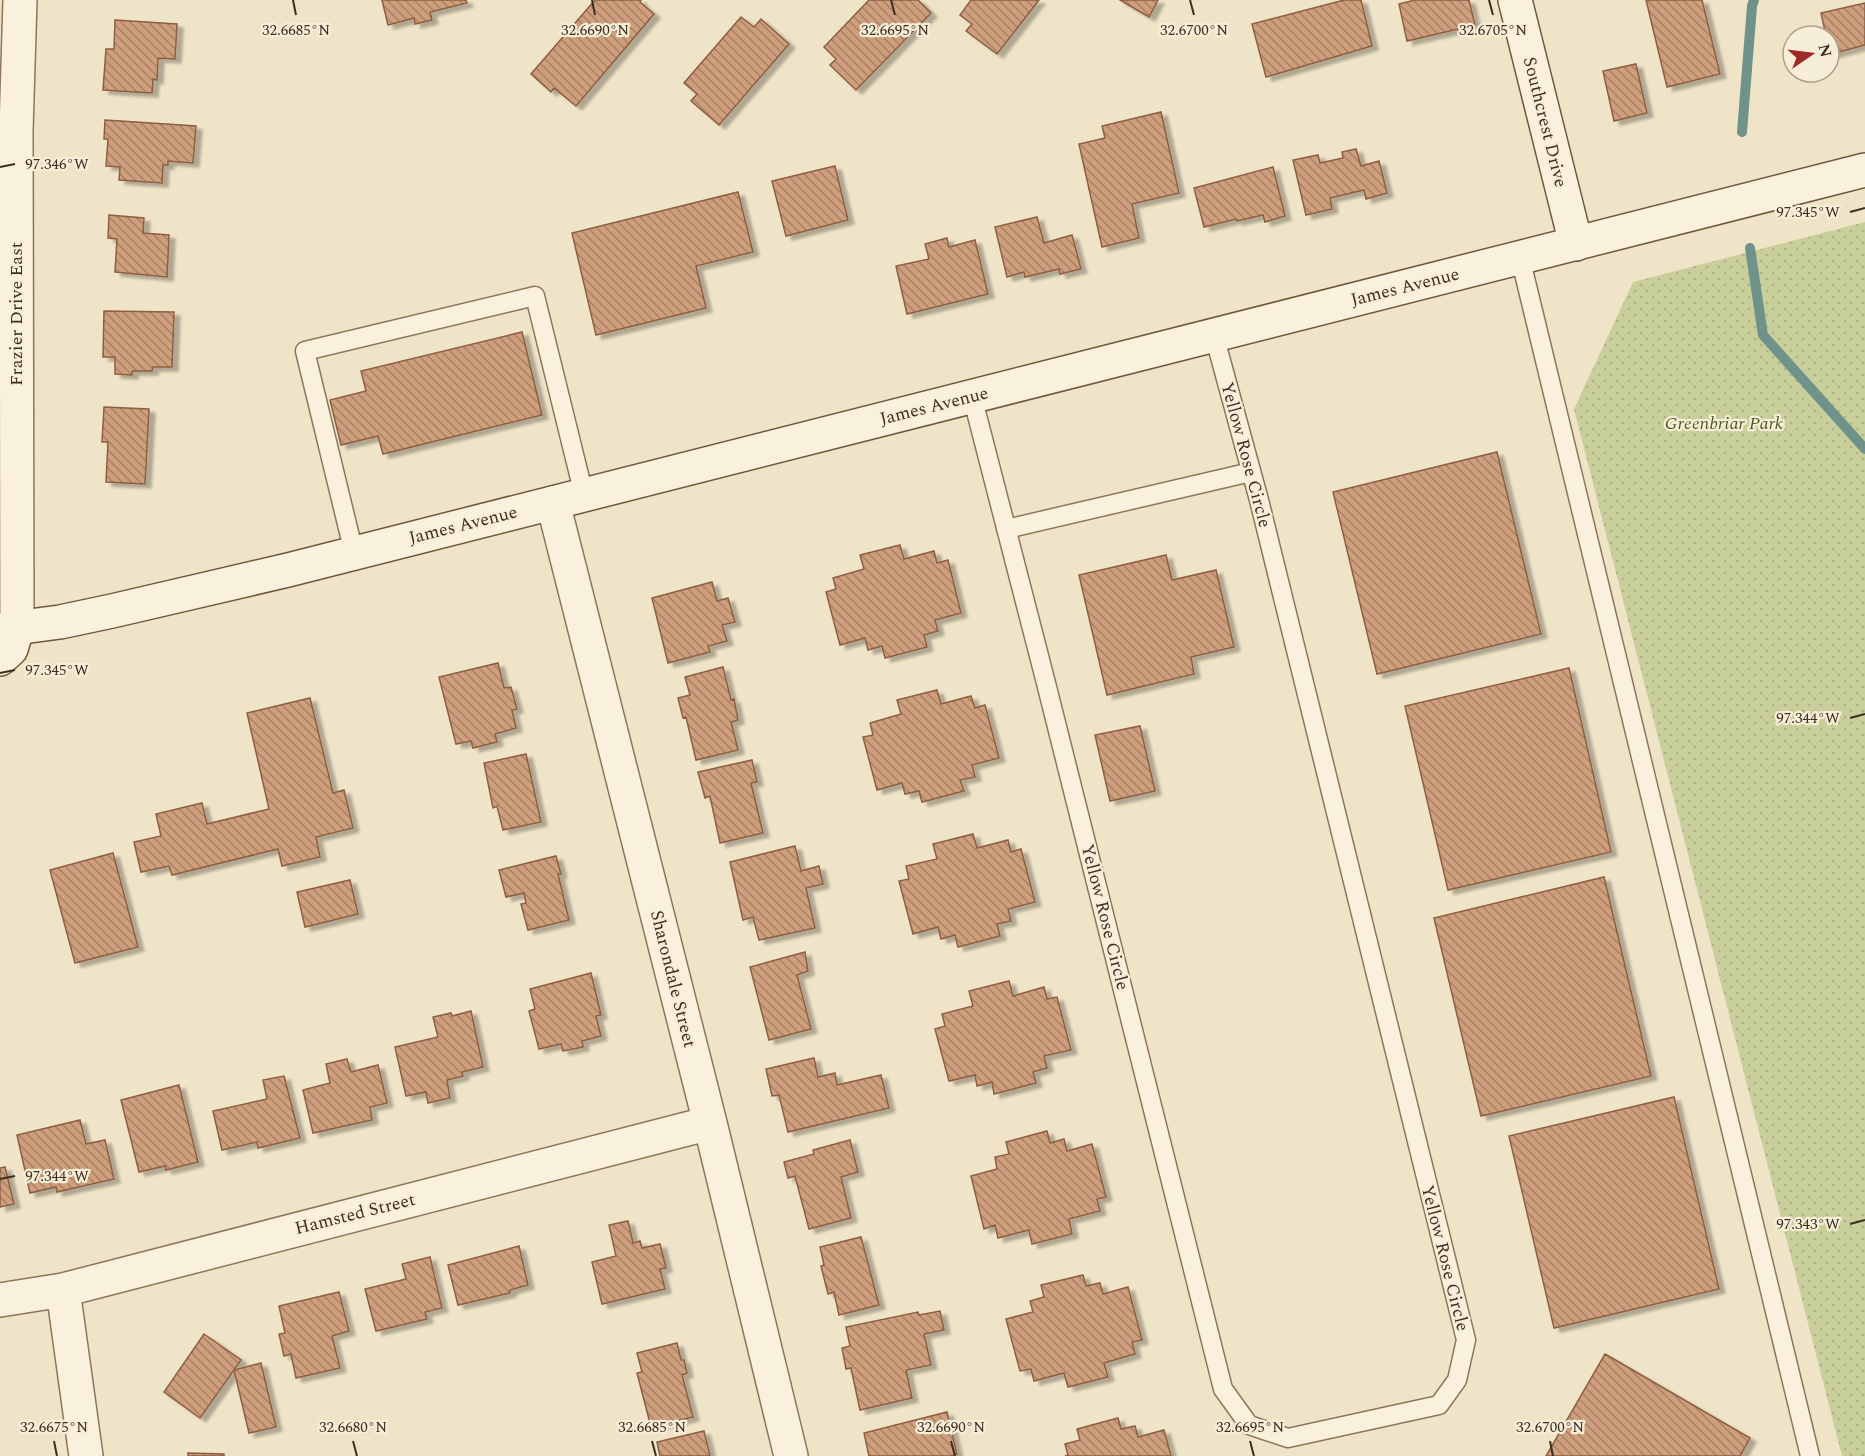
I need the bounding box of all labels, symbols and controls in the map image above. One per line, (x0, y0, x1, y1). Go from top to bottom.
text: 32.6685°N (262, 19, 330, 42)
text: 32.6690°N (561, 19, 629, 42)
text: 32.6695°N (861, 19, 929, 42)
text: 32.6700°N (1160, 19, 1228, 42)
text: 32.6705°N (1459, 19, 1527, 42)
north arrow (1781, 24, 1841, 84)
text: N (1811, 41, 1838, 60)
street label: Southcrest Drive (1516, 54, 1574, 190)
text: 97.346°W (25, 153, 89, 176)
text: 97.345°W (1776, 201, 1840, 224)
street label: Frazier Drive East (3, 242, 30, 386)
street label: James Avenue (1348, 260, 1462, 314)
street label: James Avenue (877, 379, 991, 433)
street label: Yellow Rose Circle (1214, 379, 1278, 531)
park label: Greenbriar Park (1665, 410, 1784, 437)
street label: James Avenue (406, 498, 520, 552)
text: 97.345°W (25, 659, 89, 682)
text: 97.344°W (1776, 707, 1840, 730)
street label: Yellow Rose Circle (1074, 841, 1136, 993)
street label: Sharondale Street (643, 908, 703, 1050)
text: 97.344°W (25, 1165, 89, 1188)
street label: Yellow Rose Circle (1414, 1182, 1476, 1334)
street label: Hamsted Street (292, 1186, 418, 1242)
text: 97.343°W (1776, 1213, 1840, 1236)
text: 32.6675°N (20, 1416, 88, 1439)
text: 32.6680°N (319, 1416, 387, 1439)
text: 32.6685°N (618, 1416, 686, 1439)
text: 32.6690°N (917, 1416, 985, 1439)
text: 32.6695°N (1216, 1416, 1284, 1439)
text: 32.6700°N (1516, 1416, 1584, 1439)

